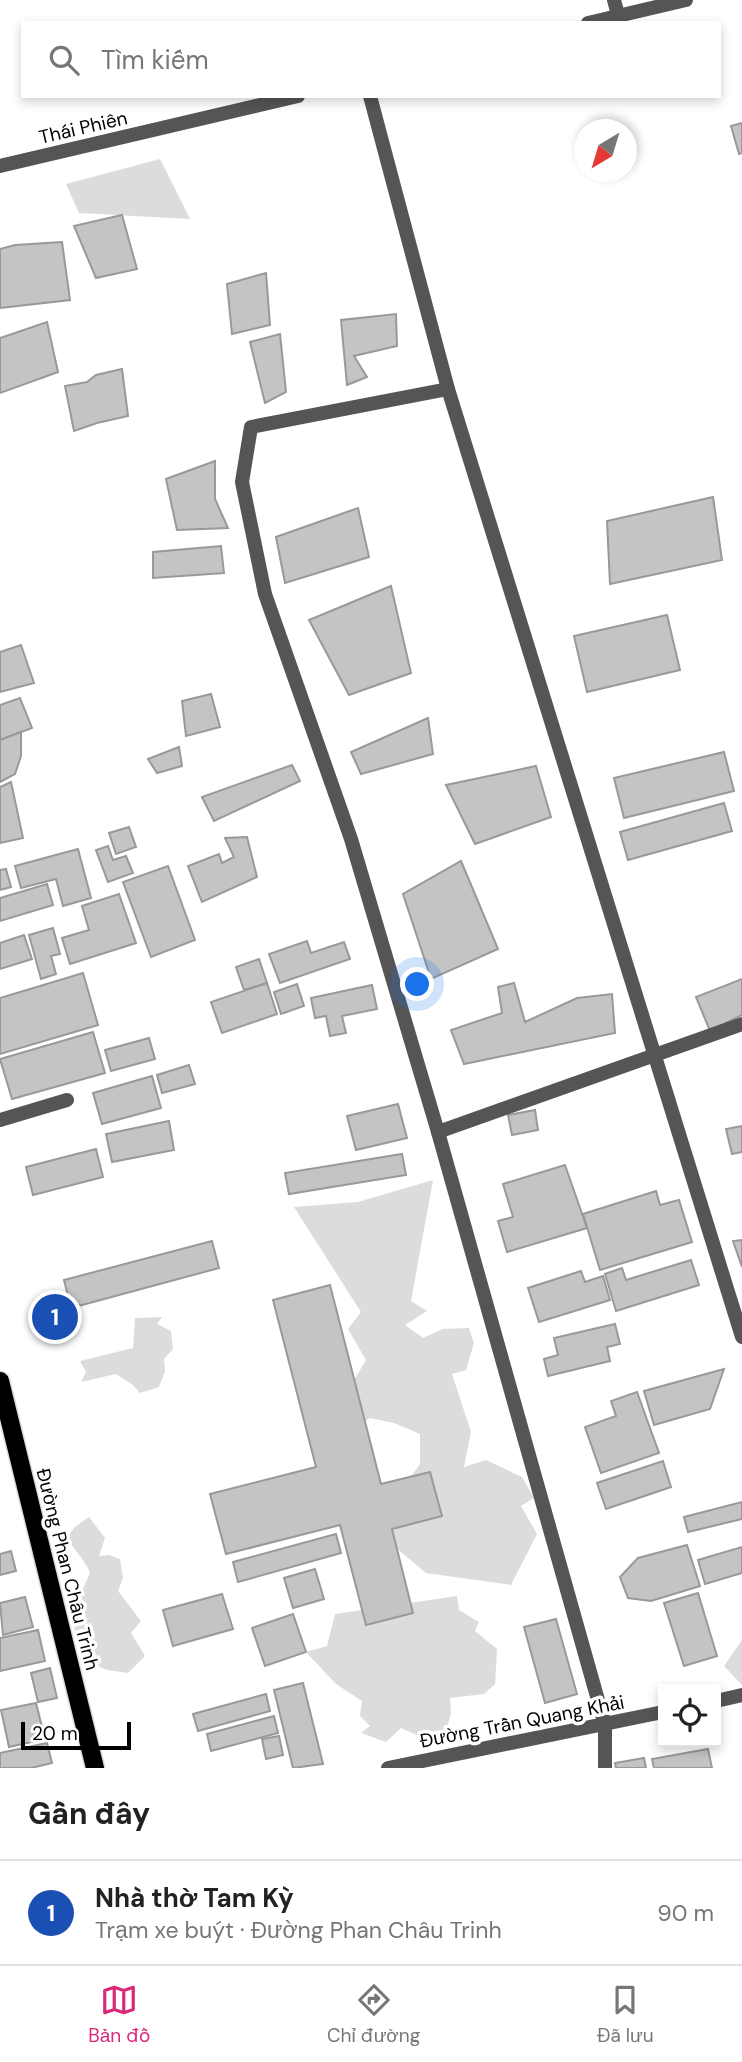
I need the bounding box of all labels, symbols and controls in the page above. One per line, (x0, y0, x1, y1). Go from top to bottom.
search box (21, 21, 721, 98)
icon: search (45, 41, 83, 79)
text: Tìm kiếm (101, 43, 209, 77)
street label: Thái Phiên (37, 105, 130, 150)
north arrow (574, 119, 637, 182)
your location (400, 967, 434, 1001)
pin: 1 (32, 1291, 78, 1343)
street label: Đường Phan Châu Trinh (30, 1466, 105, 1673)
map controls (658, 1684, 721, 1747)
button: locate (658, 1684, 721, 1747)
street label: Đường Trần Quang Khải (418, 1689, 626, 1754)
scale bar (21, 1719, 131, 1751)
text: 20 m (32, 1721, 78, 1746)
text: Gần đây (28, 1794, 150, 1833)
text: Nhà thờ Tam Kỳ (95, 1881, 294, 1915)
text: 1 (47, 1898, 55, 1928)
text: 90 m (657, 1898, 714, 1928)
text: Trạm xe buýt · Đường Phan Châu Trinh (95, 1915, 502, 1945)
tab: Bản đồ (88, 1981, 150, 2048)
tab: Chỉ đường (327, 1981, 420, 2048)
tab: Đã lưu (597, 1981, 654, 2048)

